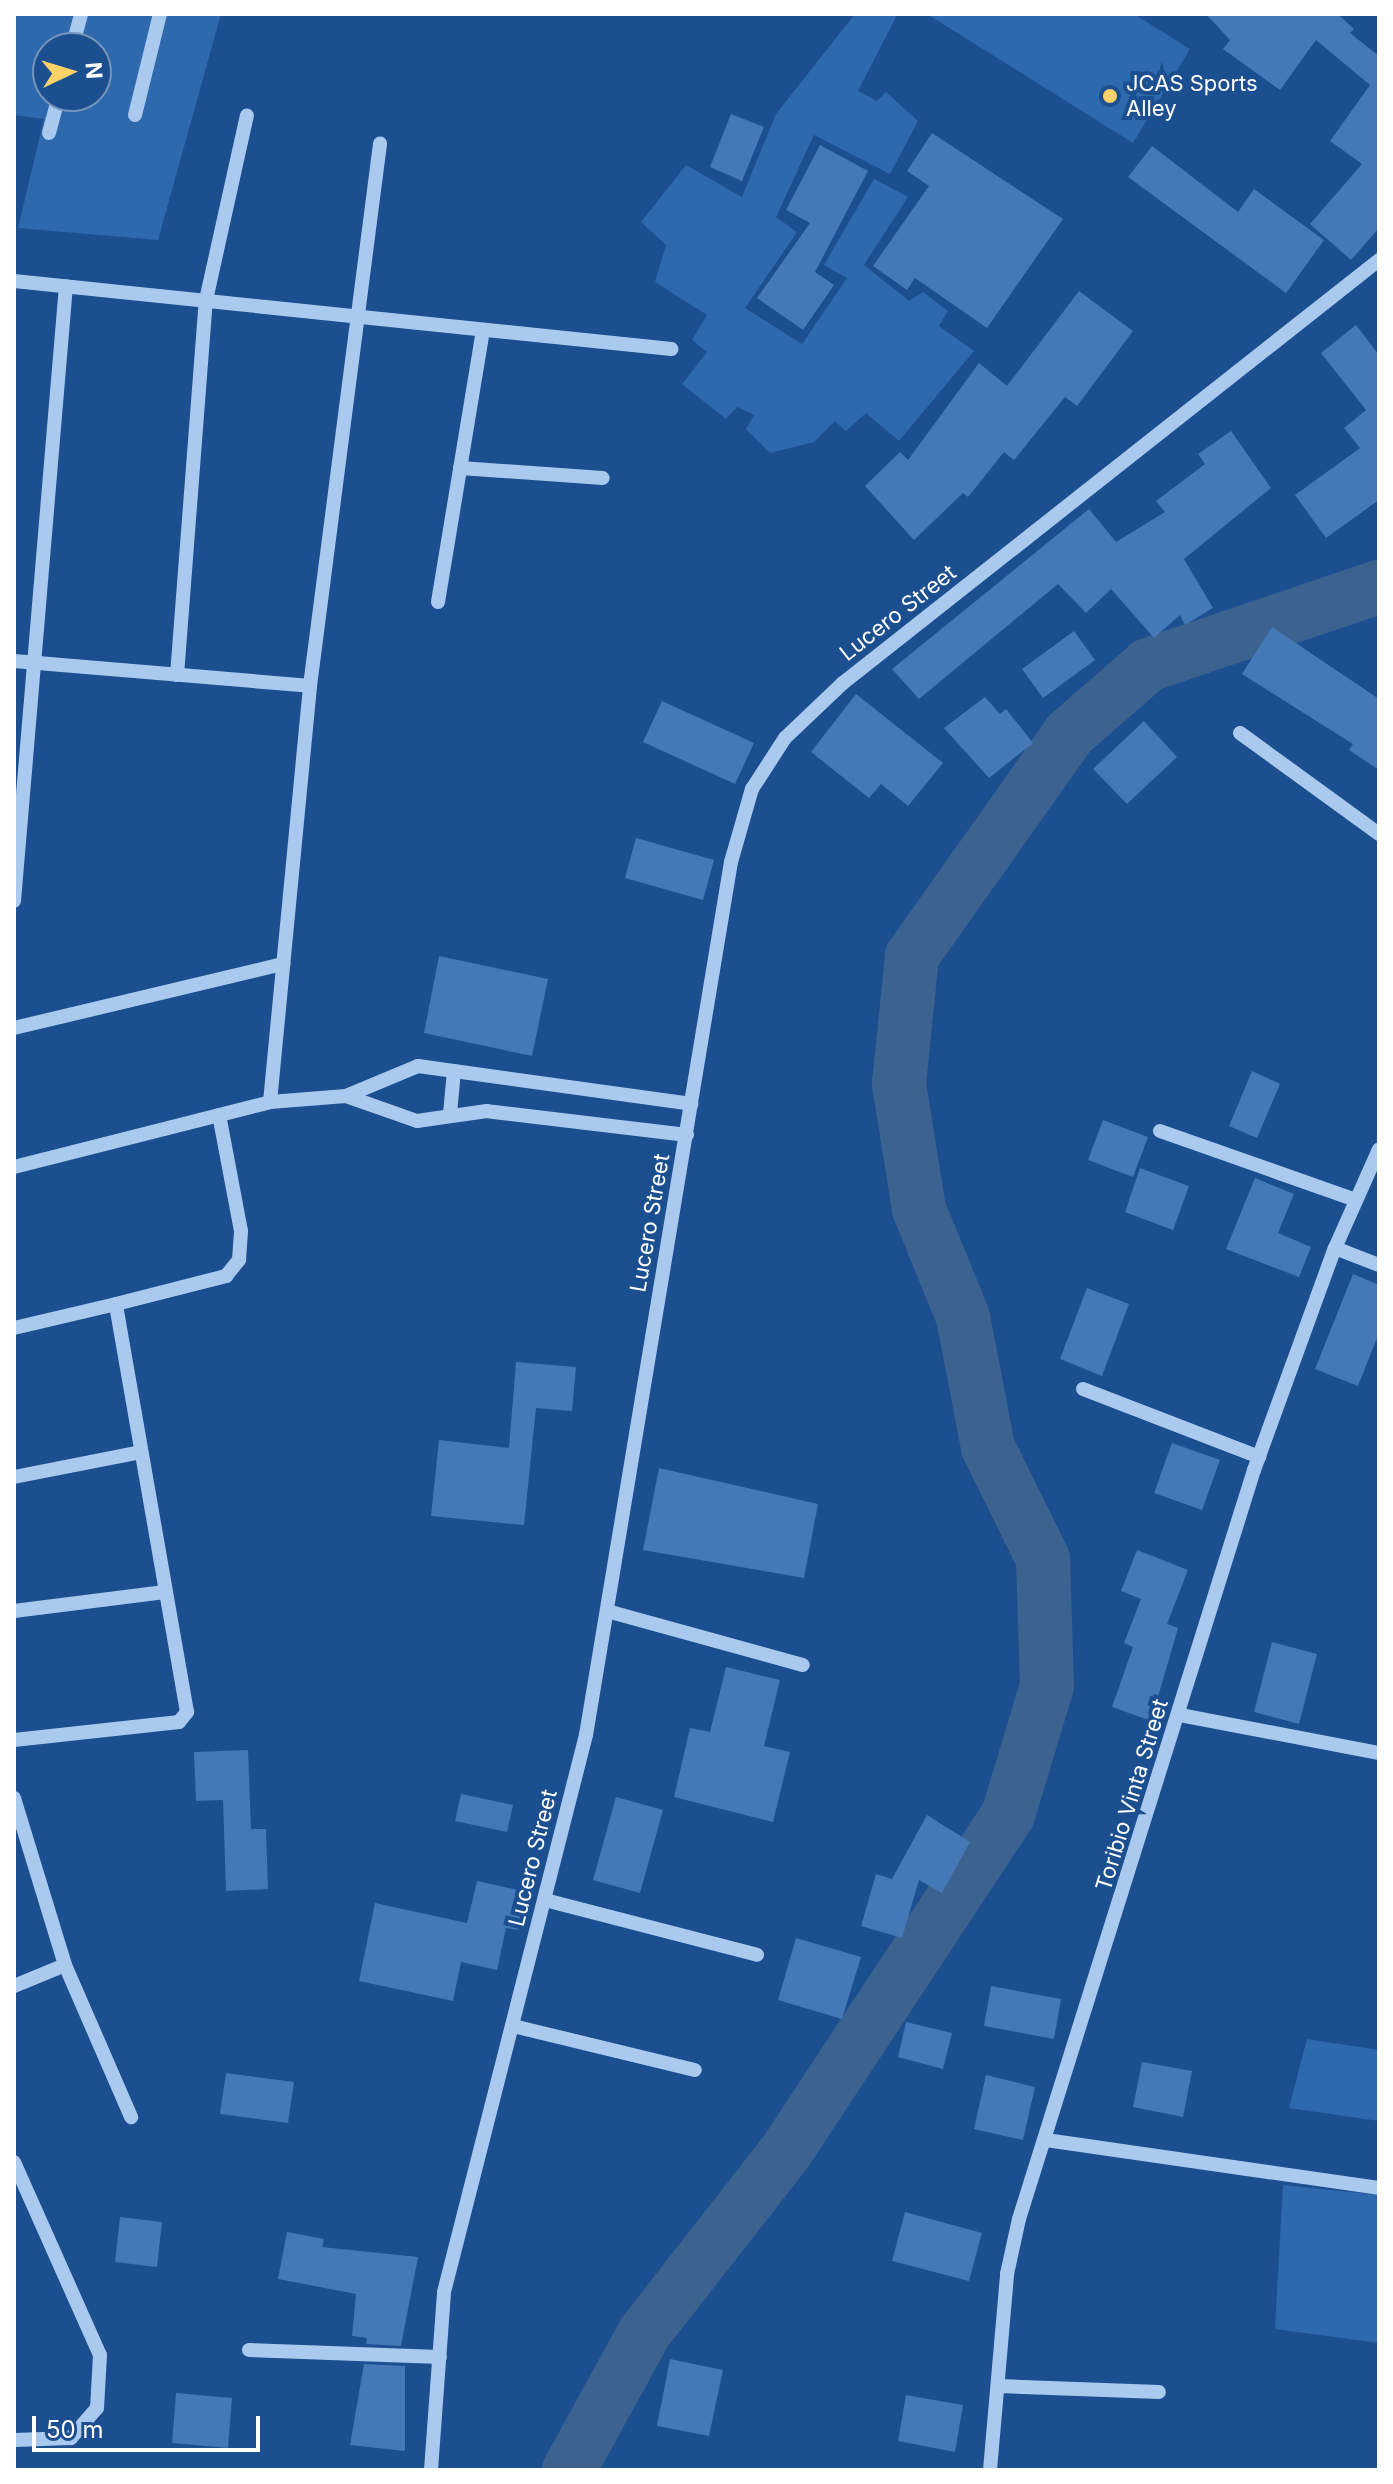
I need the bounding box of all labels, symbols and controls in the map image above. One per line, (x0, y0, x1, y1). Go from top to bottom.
north arrow (32, 32, 112, 112)
text: N (80, 61, 108, 80)
place label: JCAS Sports Alley (1126, 70, 1258, 122)
marker: JCAS Sports Alley (1101, 87, 1119, 105)
street label: Lucero Street (835, 559, 961, 667)
street label: Lucero Street (625, 1152, 675, 1294)
street label: Toribio Vinta Street (1090, 1696, 1174, 1894)
street label: Lucero Street (503, 1787, 563, 1929)
scale bar (36, 2400, 264, 2450)
text: 50 m (46, 2415, 104, 2444)

